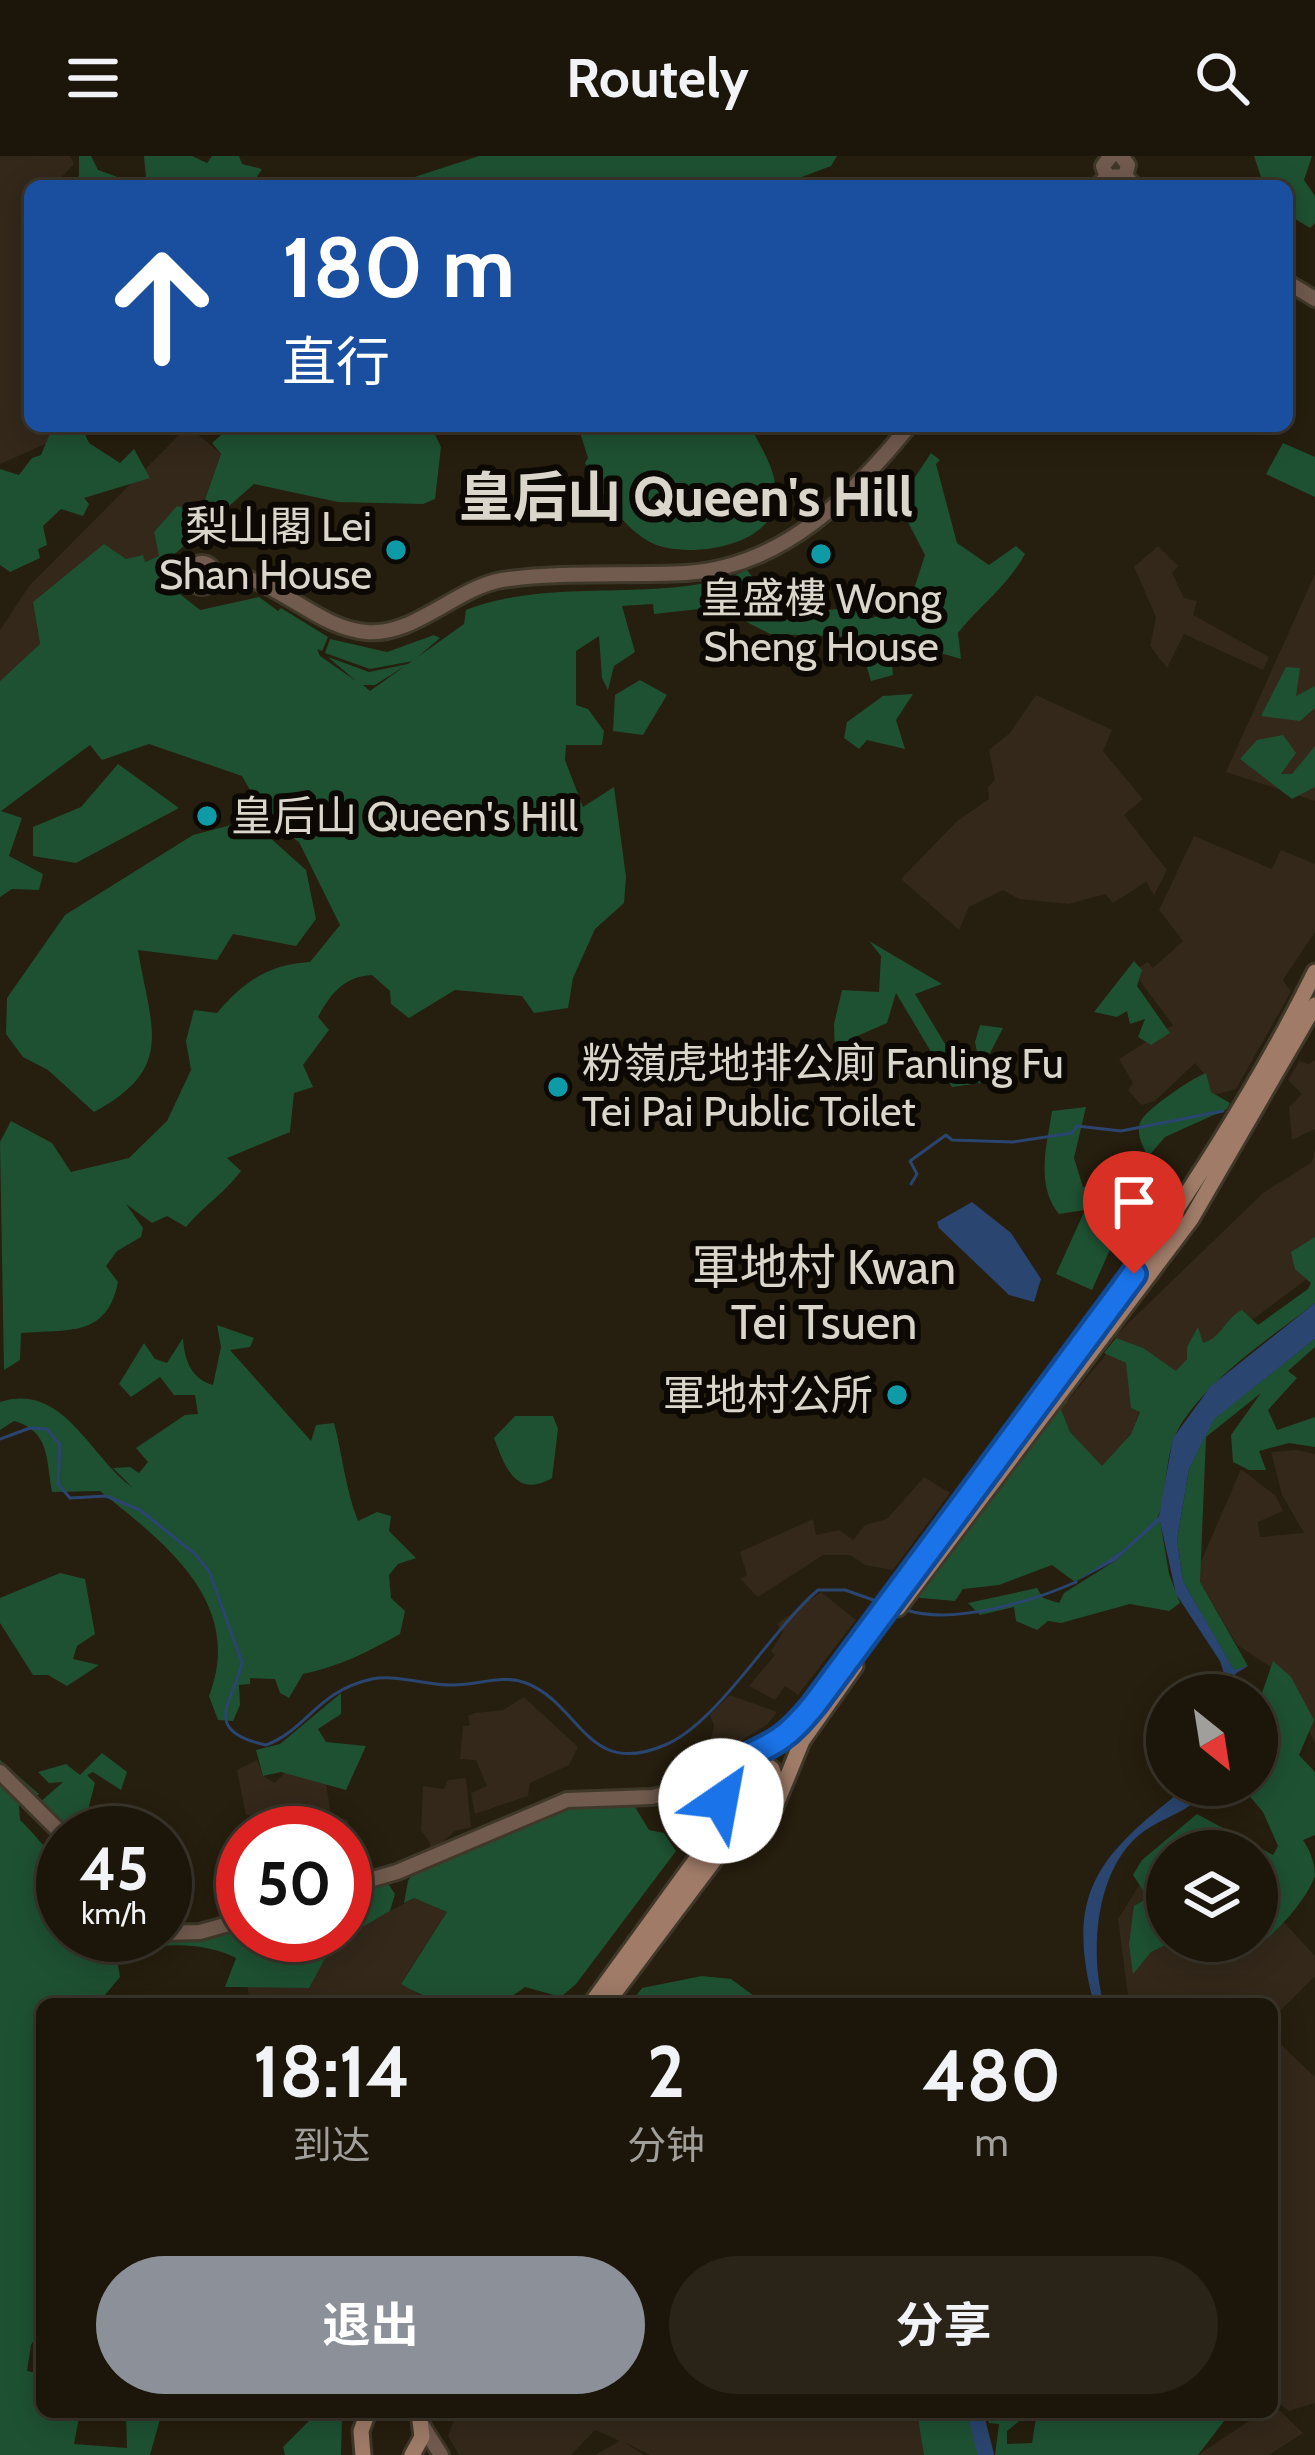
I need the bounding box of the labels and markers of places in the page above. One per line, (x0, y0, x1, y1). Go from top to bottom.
place label: 梨山閣 Lei Shan House (159, 500, 372, 600)
marker: 梨山閣 Lei Shan House (383, 537, 409, 563)
marker: 皇盛樓 Wong Sheng House (808, 541, 834, 567)
place label: 皇盛樓 Wong Sheng House (700, 572, 943, 672)
place label: 皇后山 Queen's Hill (231, 790, 578, 842)
marker: 皇后山 Queen's Hill (194, 803, 220, 829)
place label: 粉嶺虎地排公廁 Fanling Fu Tei Pai Public Toilet (582, 1037, 1064, 1137)
marker: 粉嶺虎地排公廁 Fanling Fu Tei Pai Public Toilet (545, 1074, 571, 1100)
pin (1083, 1151, 1185, 1274)
place label: 軍地村公所 (663, 1369, 873, 1421)
marker: 軍地村公所 (884, 1382, 910, 1408)

